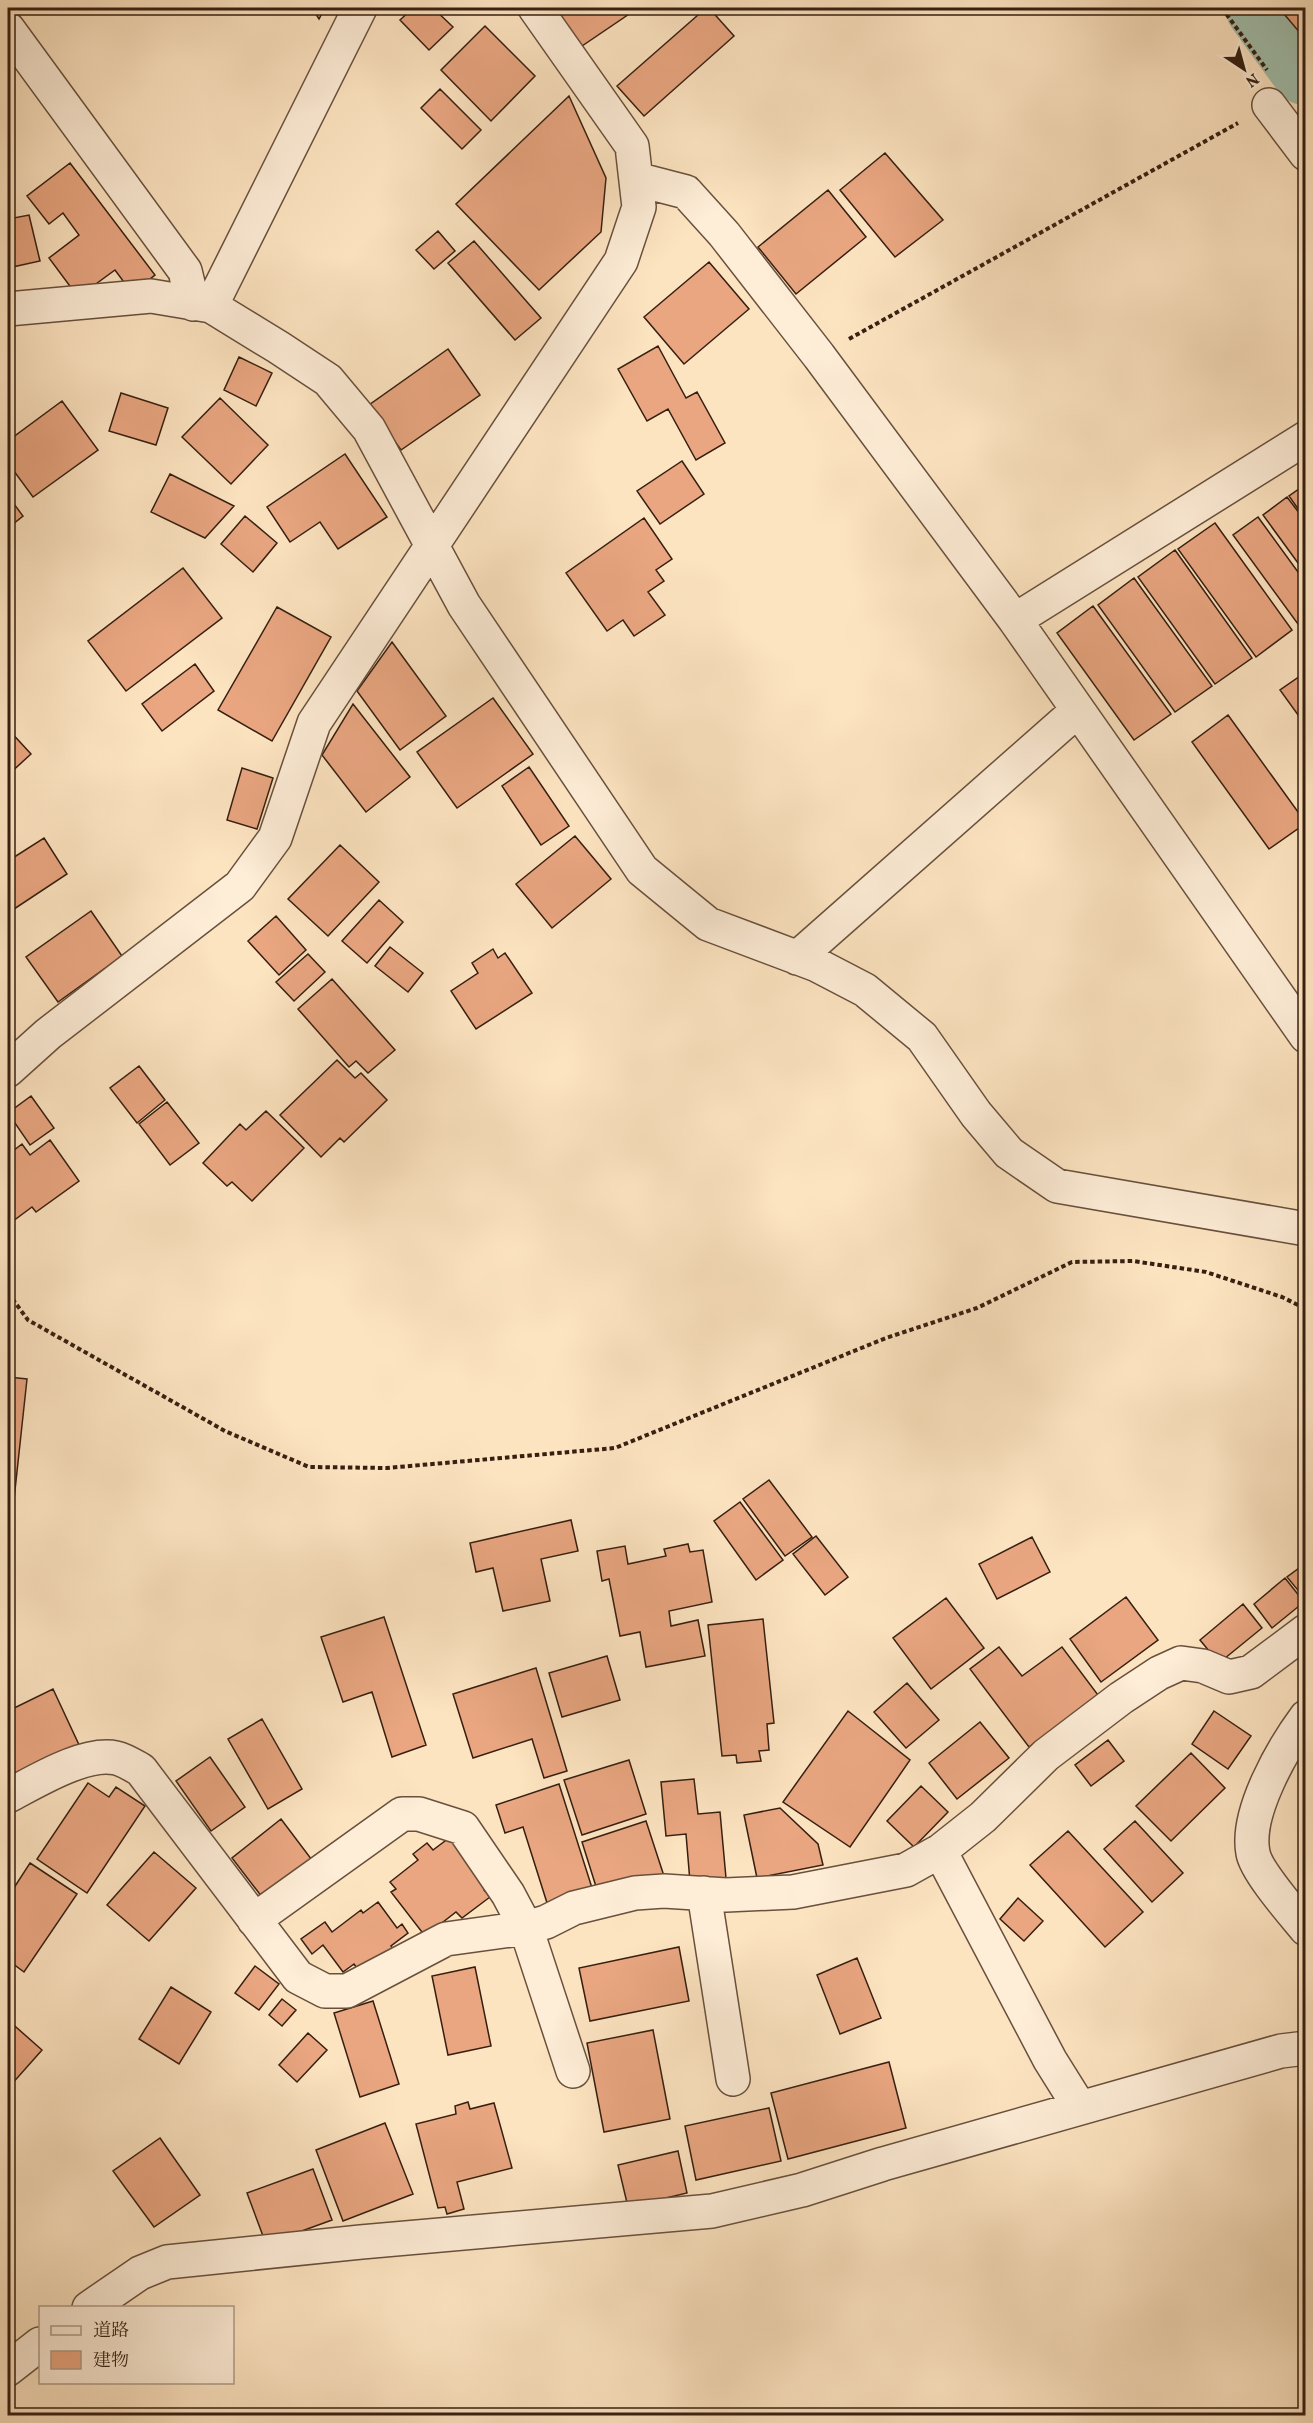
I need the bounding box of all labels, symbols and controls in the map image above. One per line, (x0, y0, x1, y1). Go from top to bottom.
north arrow (1214, 39, 1274, 99)
text: N (1240, 67, 1263, 92)
legend (39, 2306, 234, 2384)
text: 道路 (93, 2319, 129, 2344)
text: 建物 (93, 2349, 129, 2374)

